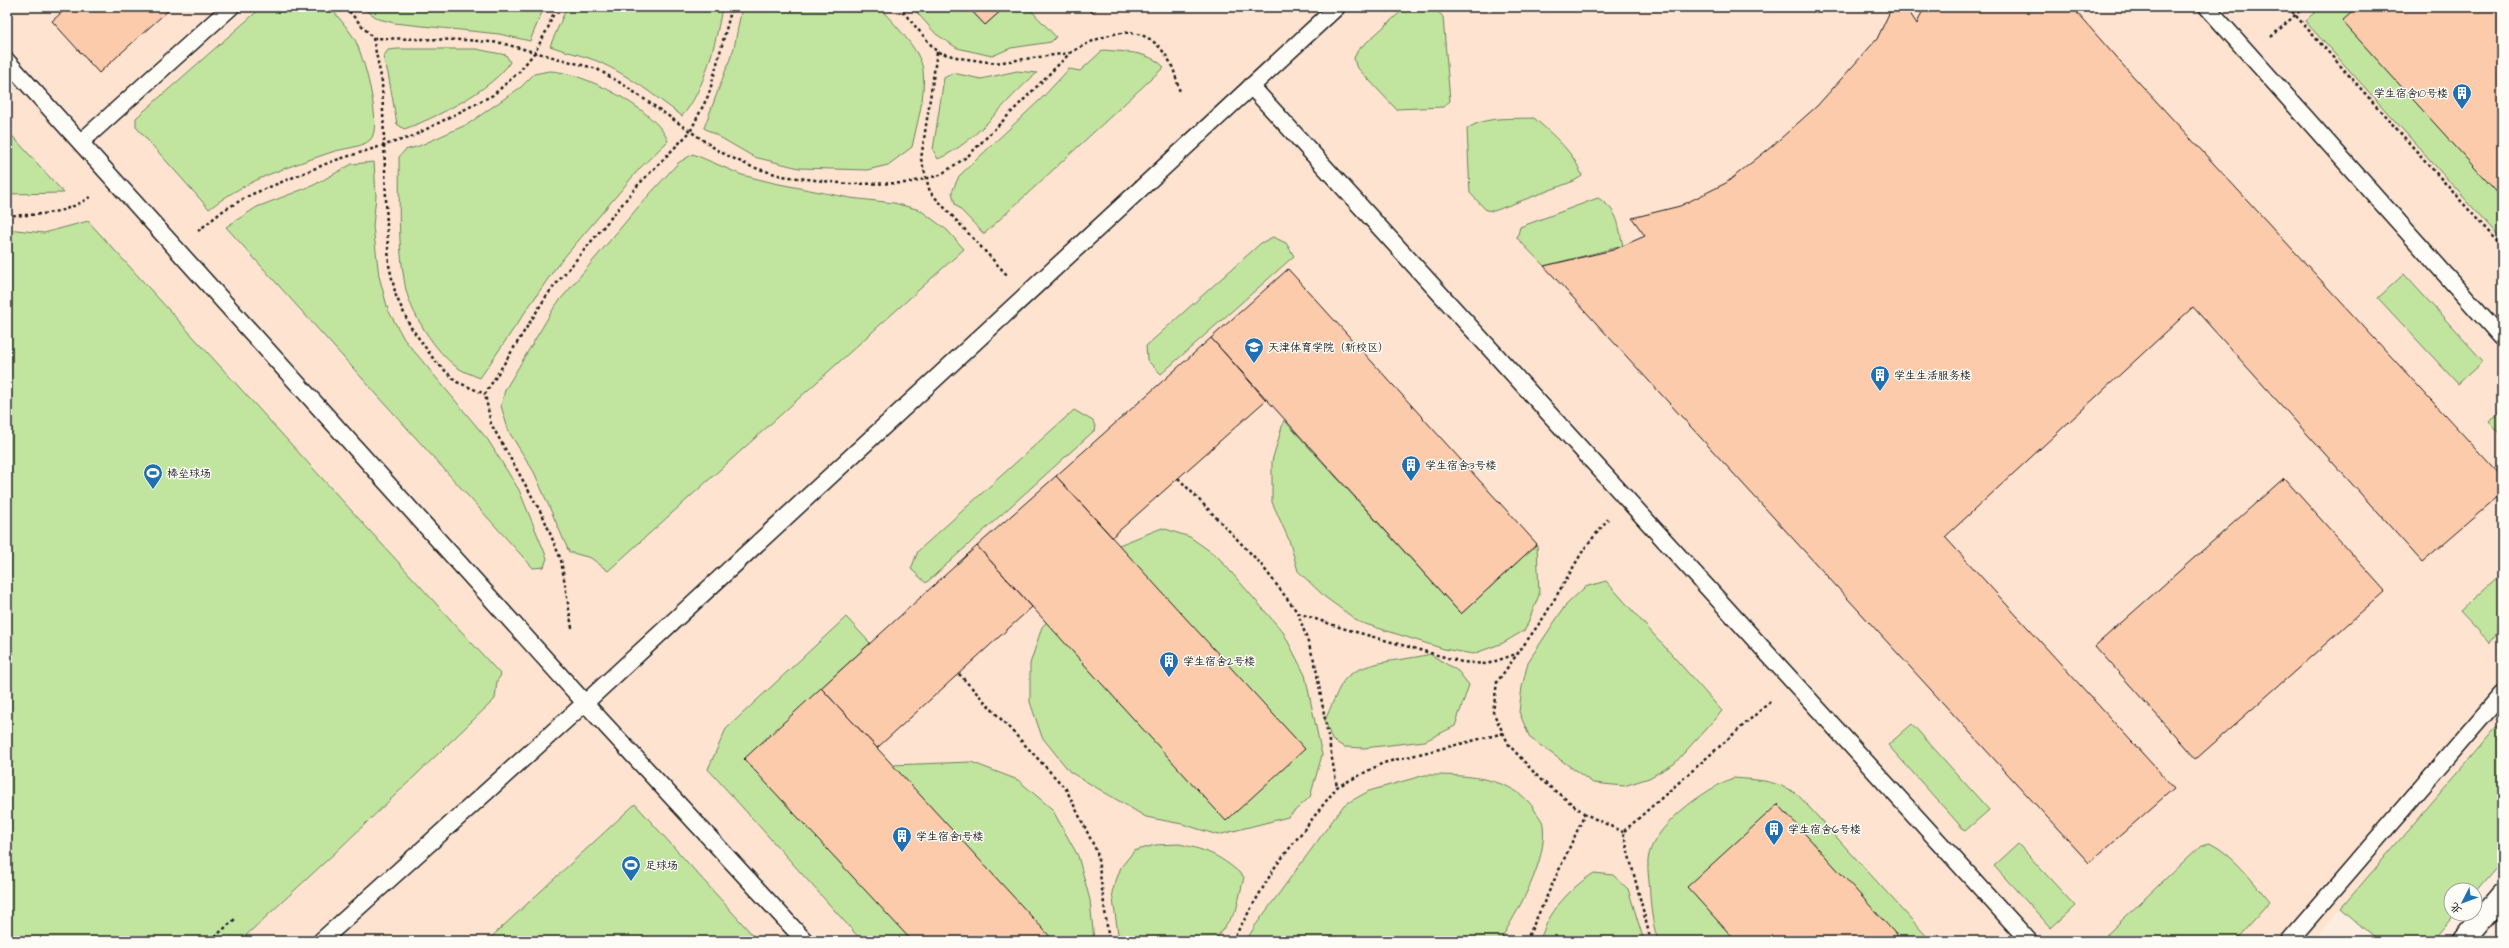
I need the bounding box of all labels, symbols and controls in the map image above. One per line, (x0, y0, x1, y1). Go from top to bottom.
building icon: 学生宿舍10号楼 (2451, 82, 2473, 110)
place label: 学生宿舍10号楼 (2374, 86, 2448, 101)
school or university icon: 天津体育学院（新校区） (1243, 336, 1265, 364)
place label: 天津体育学院（新校区） (1268, 340, 1389, 355)
building icon: 学生生活服务楼 (1869, 364, 1891, 392)
place label: 学生生活服务楼 (1894, 368, 1971, 383)
building icon: 学生宿舍3号楼 (1400, 454, 1422, 482)
place label: 学生宿舍3号楼 (1425, 458, 1497, 473)
sports icon: 棒垒球场 (142, 462, 164, 490)
place label: 棒垒球场 (167, 466, 211, 481)
building icon: 学生宿舍2号楼 (1158, 650, 1180, 678)
place label: 学生宿舍2号楼 (1183, 654, 1255, 669)
building icon: 学生宿舍6号楼 (1763, 818, 1785, 846)
place label: 学生宿舍6号楼 (1788, 822, 1861, 837)
building icon: 学生宿舍1号楼 (891, 825, 913, 853)
place label: 学生宿舍1号楼 (916, 829, 983, 844)
sports icon: 足球场 (620, 854, 642, 882)
place label: 足球场 (645, 858, 678, 873)
north arrow (2443, 882, 2483, 922)
text: 北 (2447, 899, 2465, 917)

